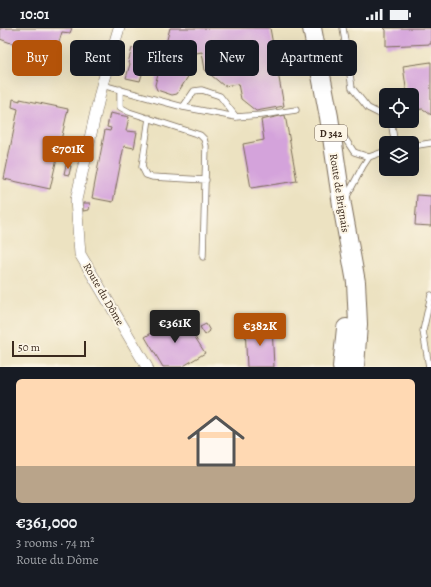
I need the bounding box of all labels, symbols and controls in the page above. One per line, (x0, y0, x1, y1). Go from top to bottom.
text: 10:01 (20, 4, 49, 24)
chip: Buy (12, 40, 62, 76)
chip: Rent (70, 40, 125, 76)
chip: Filters (133, 40, 197, 76)
chip: New (205, 40, 259, 76)
chip: Apartment (267, 40, 357, 76)
map controls (379, 88, 419, 176)
button: locate (379, 88, 419, 128)
road number: D 342 (315, 125, 347, 141)
pin: €701K (40, 136, 96, 170)
button: layers (379, 136, 419, 176)
text: €701K (52, 140, 84, 157)
street label: Route de Brignais (326, 153, 353, 234)
street label: Route du Dôme (80, 260, 128, 328)
pin: €361K (147, 310, 203, 344)
pin: €382K (232, 313, 288, 347)
text: €361K (159, 314, 191, 331)
text: €382K (243, 317, 277, 334)
scale bar (12, 339, 86, 358)
text: 50 m (18, 340, 40, 355)
icon: home (180, 405, 252, 477)
text: €361,000 (16, 511, 77, 534)
text: 3 rooms · 74 m² (16, 534, 95, 551)
text: Route du Dôme (16, 551, 99, 568)

